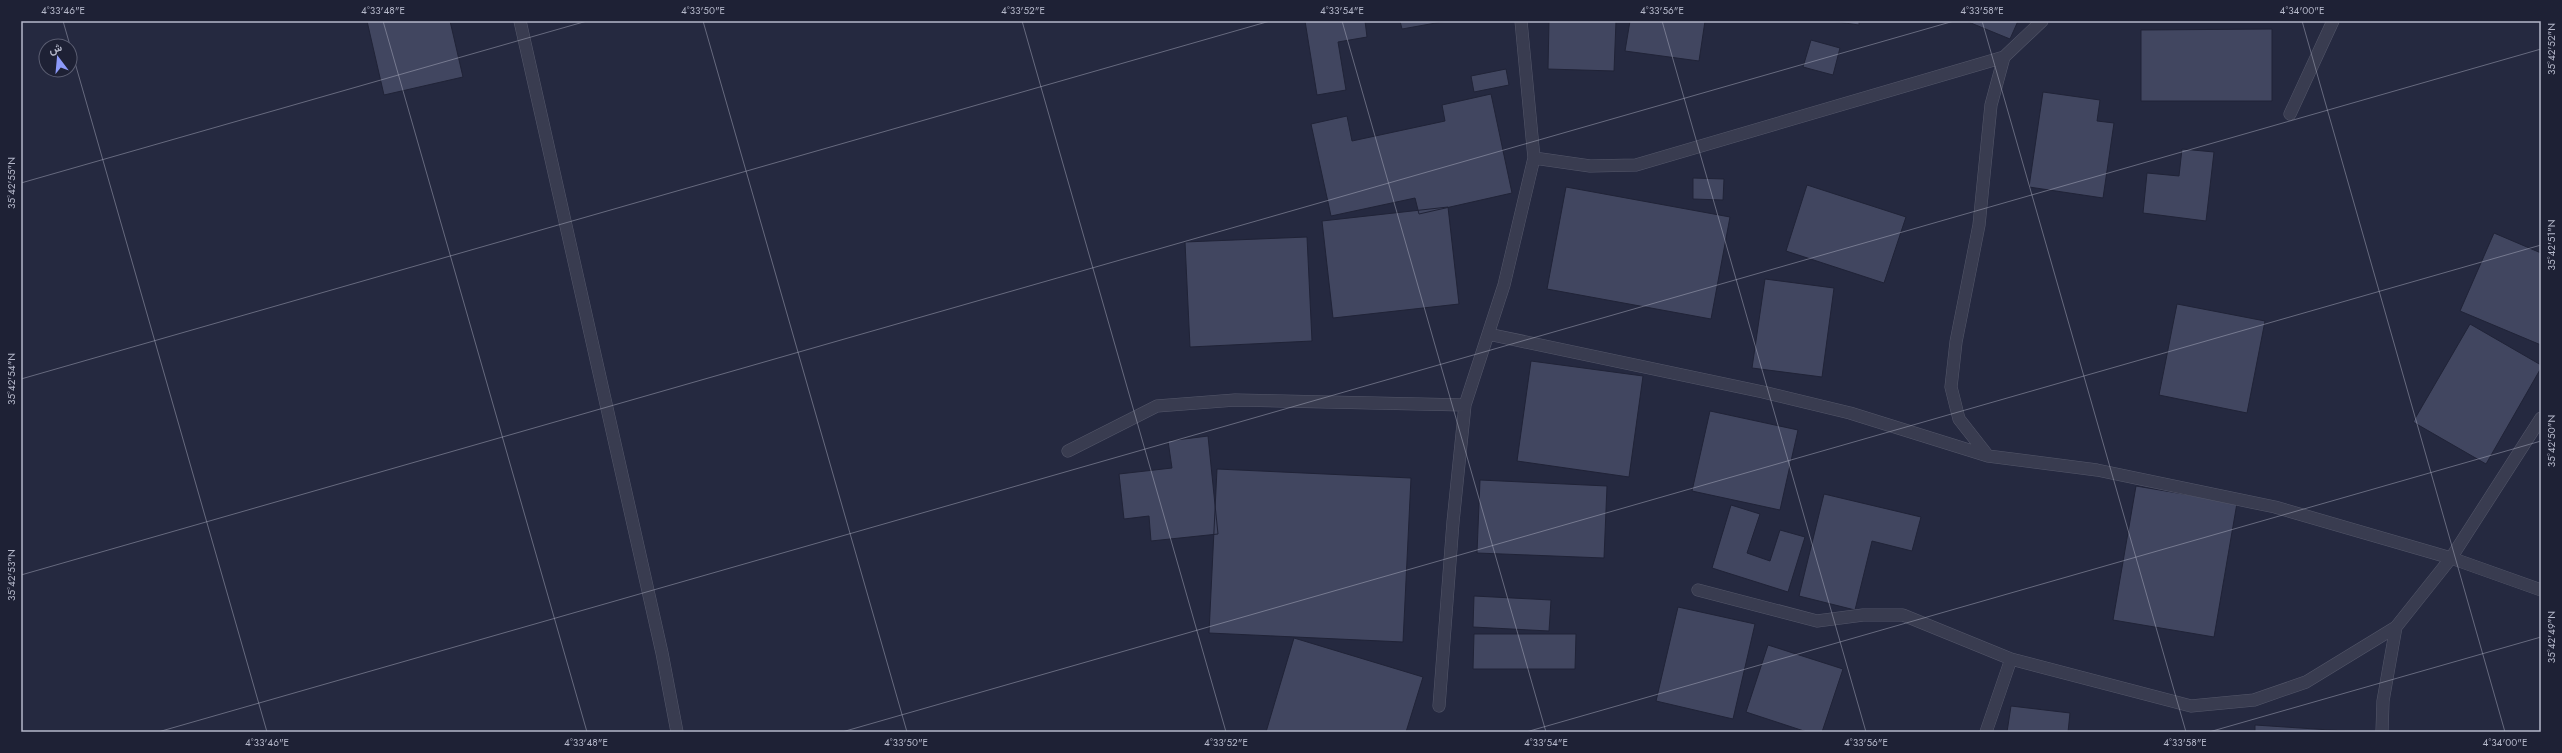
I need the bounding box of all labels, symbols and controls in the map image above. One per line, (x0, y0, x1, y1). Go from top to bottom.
text: 4°33'46"E (41, 3, 85, 18)
text: 4°33'48"E (361, 3, 405, 18)
text: 4°33'50"E (681, 3, 725, 18)
text: 4°33'52"E (1001, 3, 1045, 18)
text: 4°33'54"E (1320, 3, 1364, 18)
text: 4°33'56"E (1640, 3, 1684, 18)
text: 4°33'58"E (1960, 3, 2004, 18)
text: 4°34'00"E (2280, 3, 2324, 18)
text: 35°42'52"N (2544, 23, 2559, 75)
north arrow (38, 38, 78, 78)
text: ش (47, 39, 64, 58)
text: 35°42'55"N (4, 157, 19, 209)
text: 35°42'51"N (2544, 220, 2559, 270)
text: 35°42'54"N (4, 353, 19, 405)
text: 35°42'50"N (2544, 415, 2559, 467)
text: 35°42'53"N (4, 549, 19, 601)
text: 35°42'49"N (2544, 611, 2559, 663)
text: 4°33'46"E (245, 735, 289, 750)
text: 4°33'48"E (564, 735, 608, 750)
text: 4°33'50"E (884, 735, 928, 750)
text: 4°33'52"E (1204, 735, 1248, 750)
text: 4°33'54"E (1524, 735, 1568, 750)
text: 4°33'56"E (1844, 735, 1888, 750)
text: 4°33'58"E (2163, 735, 2207, 750)
text: 4°34'00"E (2483, 735, 2527, 750)

